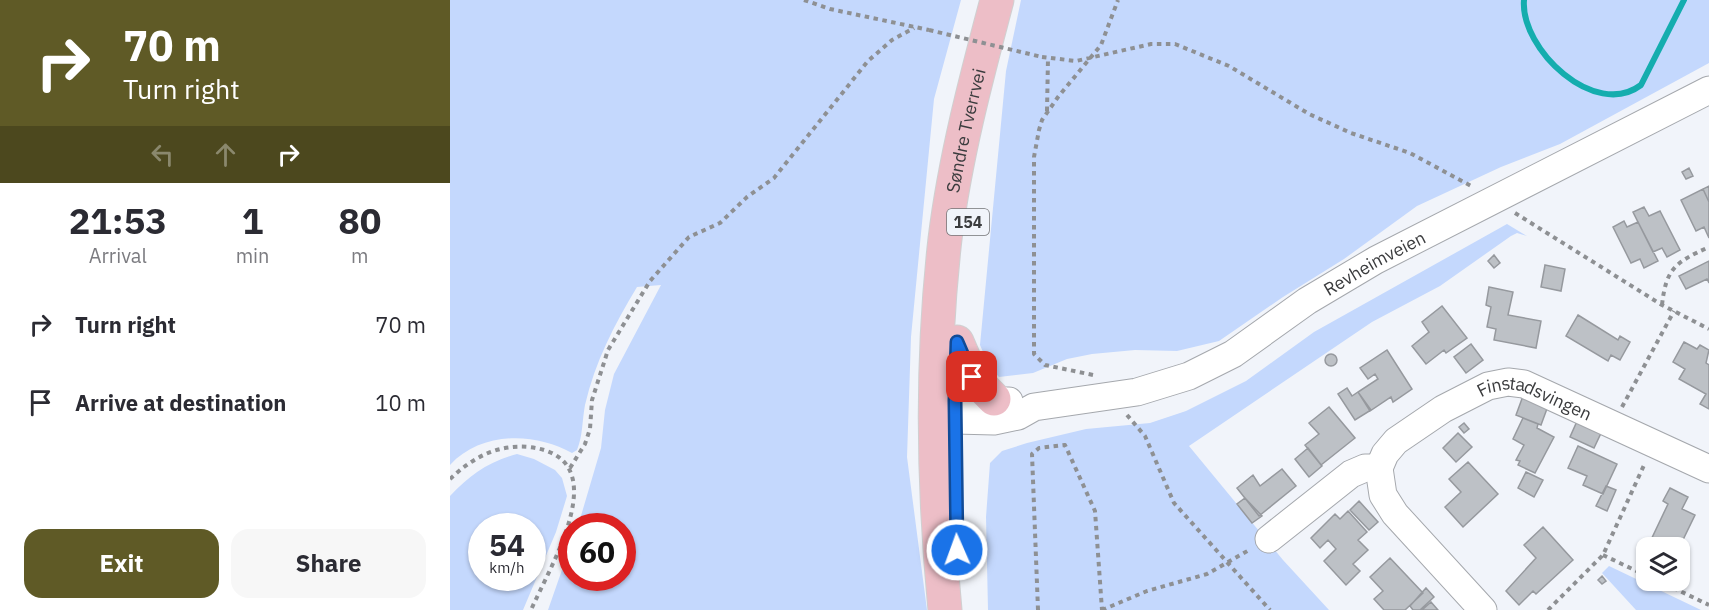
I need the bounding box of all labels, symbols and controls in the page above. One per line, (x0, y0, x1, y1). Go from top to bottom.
text: 70 m (123, 18, 221, 73)
icon: right (24, 24, 102, 102)
street label: Søndre Tverrvei (941, 66, 990, 195)
text: Turn right (123, 71, 240, 106)
icon: left (146, 138, 179, 171)
icon: ahead (209, 138, 242, 171)
icon: right (272, 138, 305, 171)
text: 21:53 (69, 197, 167, 244)
text: 1 (242, 197, 263, 244)
text: 80 (338, 197, 381, 244)
road number: 154 (947, 209, 989, 235)
street label: Revheimveien (1319, 225, 1429, 300)
text: Arrival (89, 242, 147, 269)
text: min (236, 242, 269, 269)
text: m (351, 242, 368, 269)
icon: right (24, 308, 57, 341)
text: Turn right (75, 310, 176, 339)
text: 70 m (375, 310, 426, 339)
pin (946, 351, 997, 402)
icon: arrive (955, 360, 988, 393)
street label: Finstadsvingen (1473, 370, 1596, 425)
icon: arrive (24, 386, 57, 419)
text: Arrive at destination (75, 388, 286, 417)
text: 10 m (375, 388, 426, 417)
speed limit sign: 60 (558, 513, 636, 591)
position arrow (925, 518, 989, 582)
text: 54 (489, 525, 525, 564)
button: Exit (24, 529, 219, 598)
button: Share (231, 529, 426, 598)
map controls (1636, 537, 1690, 591)
button: layers (1636, 537, 1690, 591)
text: km/h (489, 558, 525, 577)

